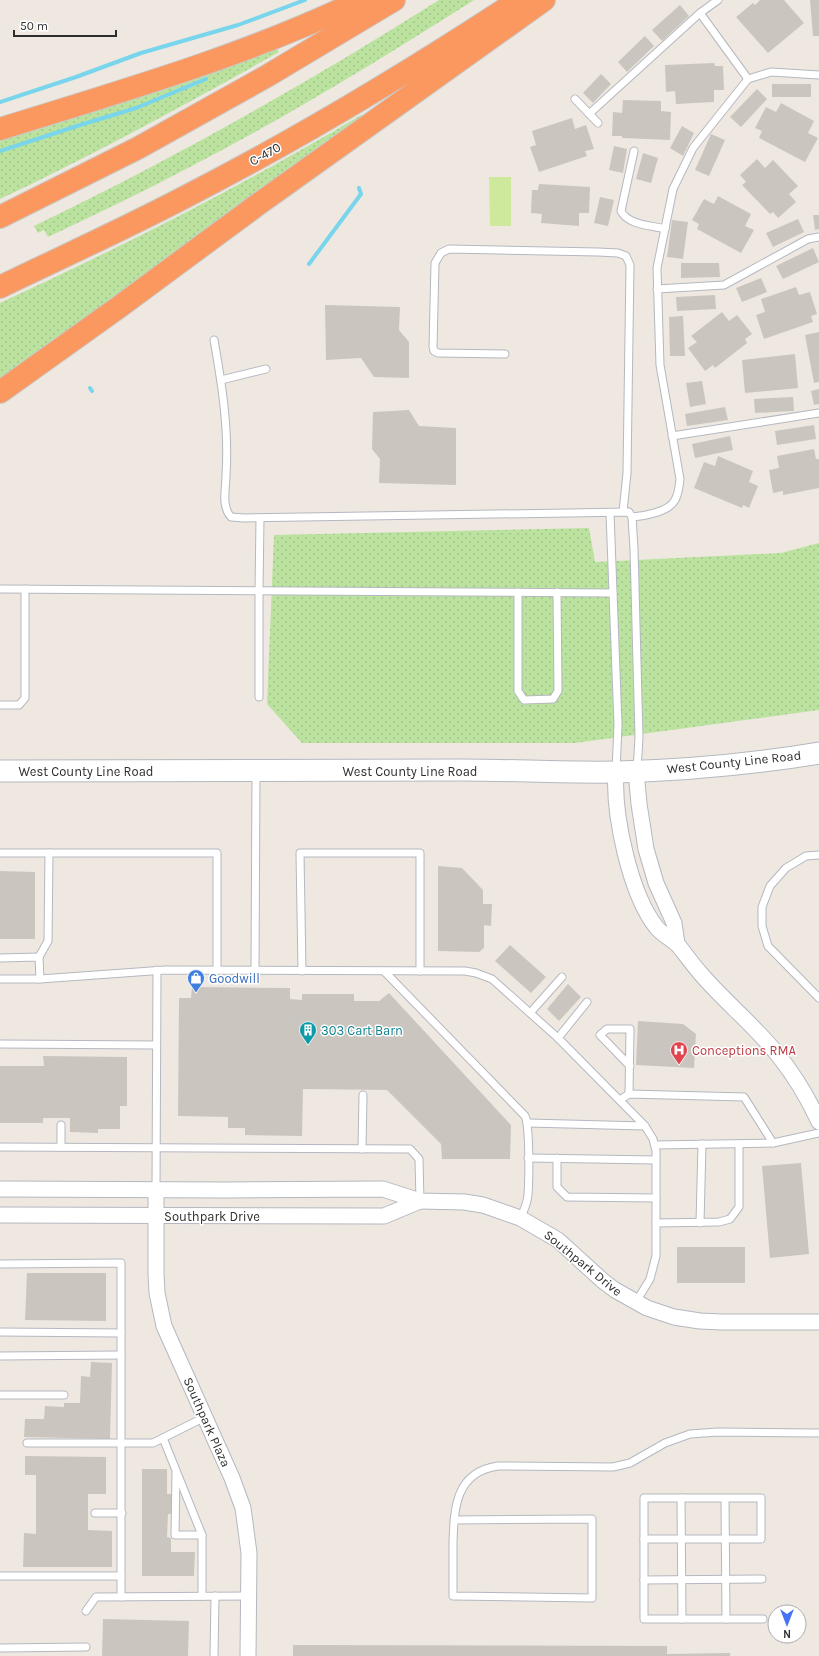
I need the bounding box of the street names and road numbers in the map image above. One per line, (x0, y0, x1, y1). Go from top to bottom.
street label: C-470 (247, 139, 284, 169)
street label: West County Line Road (666, 747, 802, 777)
street label: West County Line Road (19, 764, 154, 779)
street label: West County Line Road (343, 764, 478, 779)
street label: Southpark Drive (164, 1209, 260, 1224)
street label: Southpark Drive (541, 1227, 625, 1299)
street label: Southpark Plaza (180, 1375, 234, 1469)

